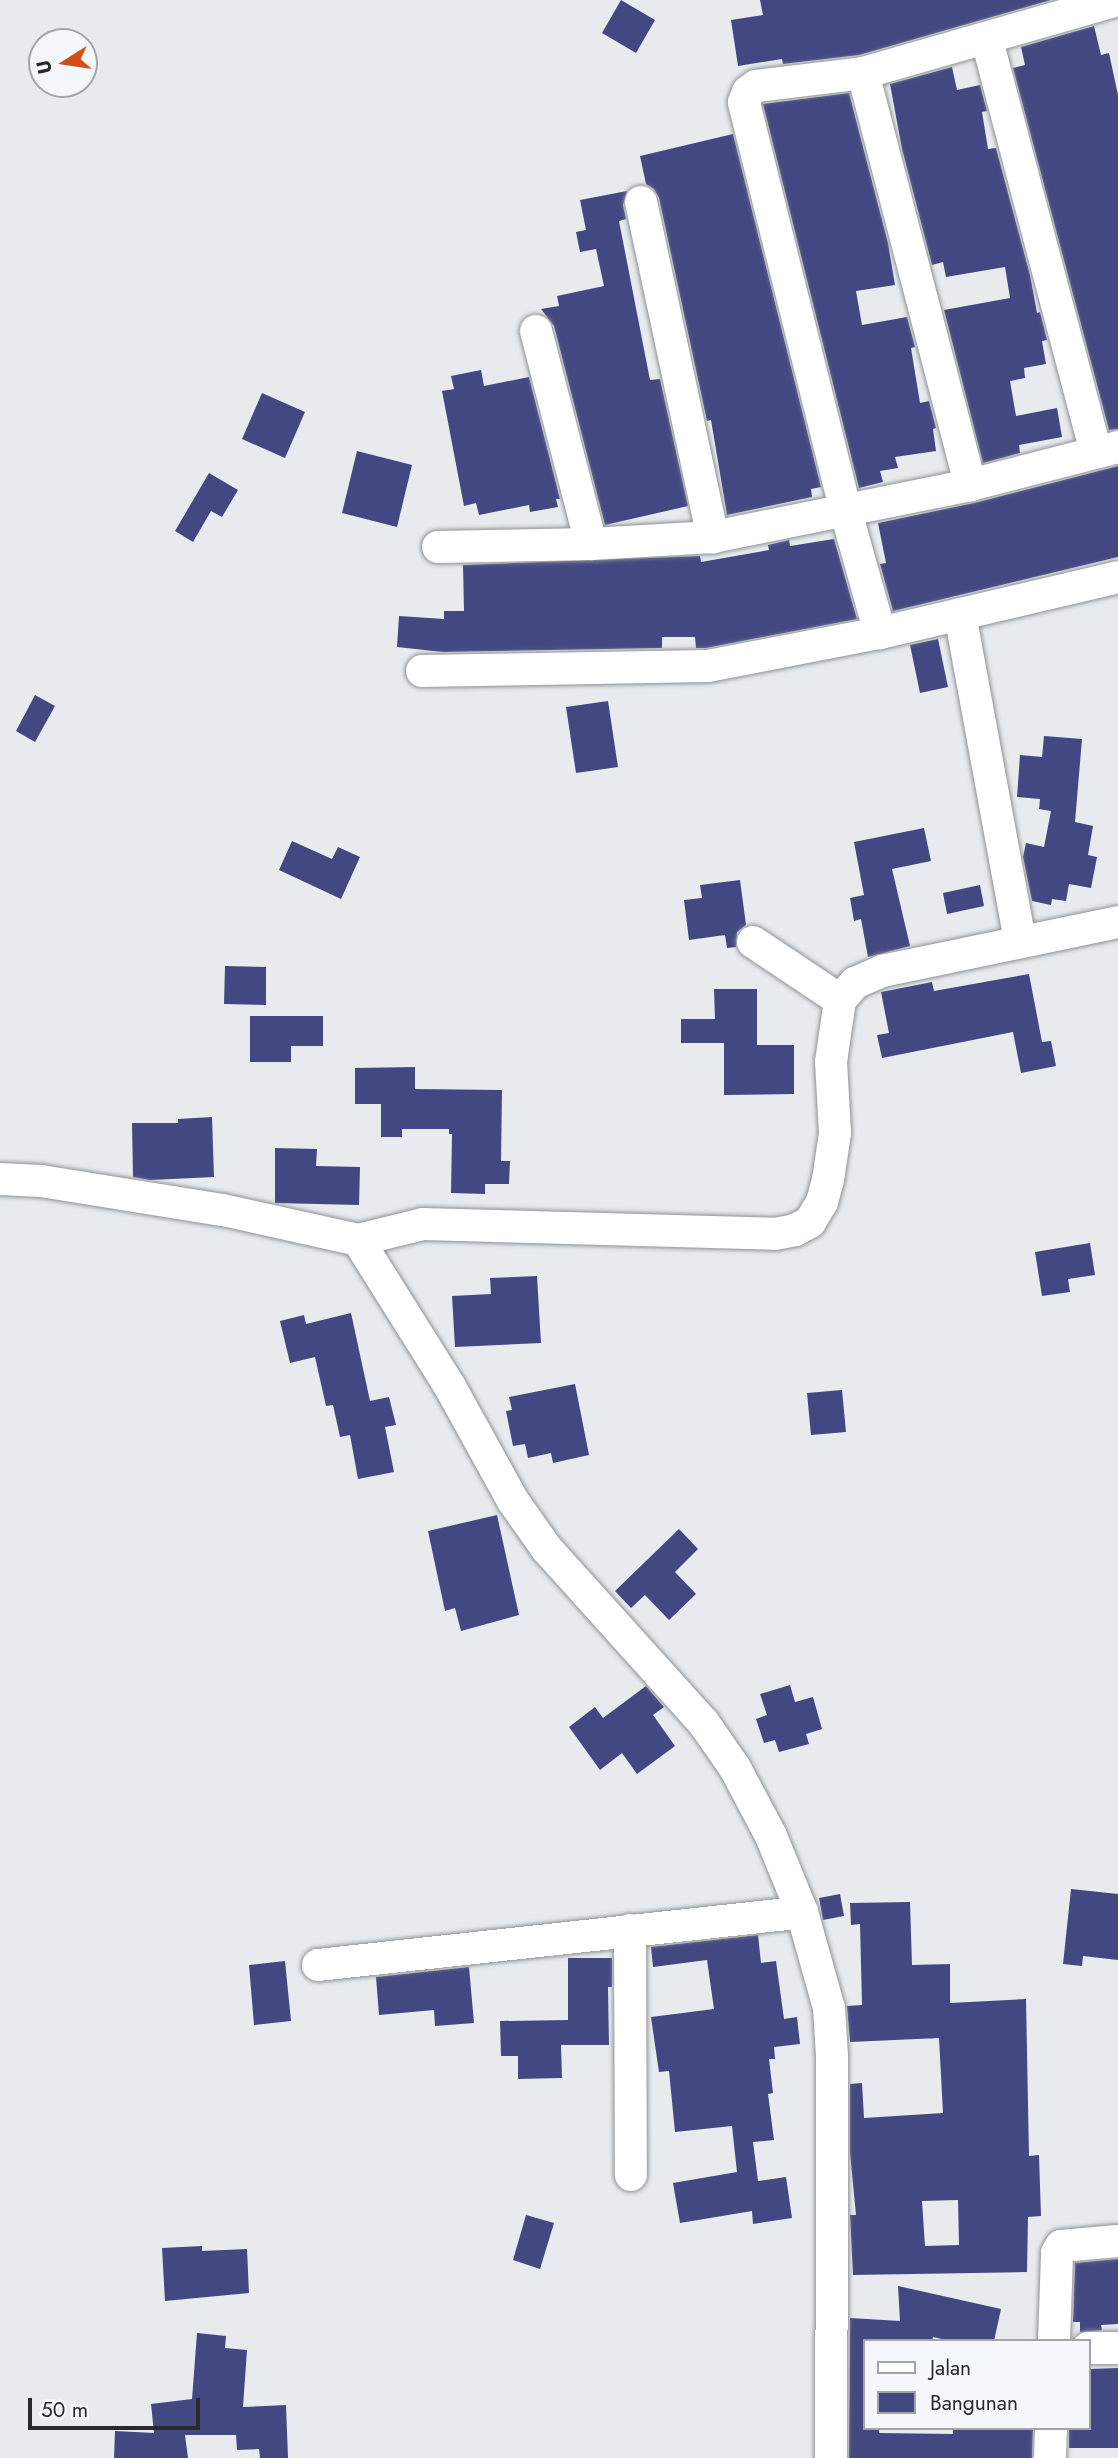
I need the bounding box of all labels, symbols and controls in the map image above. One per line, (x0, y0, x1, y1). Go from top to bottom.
north arrow (28, 28, 98, 98)
text: U (29, 58, 59, 76)
legend (862, 2339, 1090, 2430)
text: Jalan (930, 2353, 971, 2383)
scale bar (32, 2384, 203, 2428)
text: Bangunan (930, 2388, 1018, 2418)
text: 50 m (41, 2395, 88, 2425)

